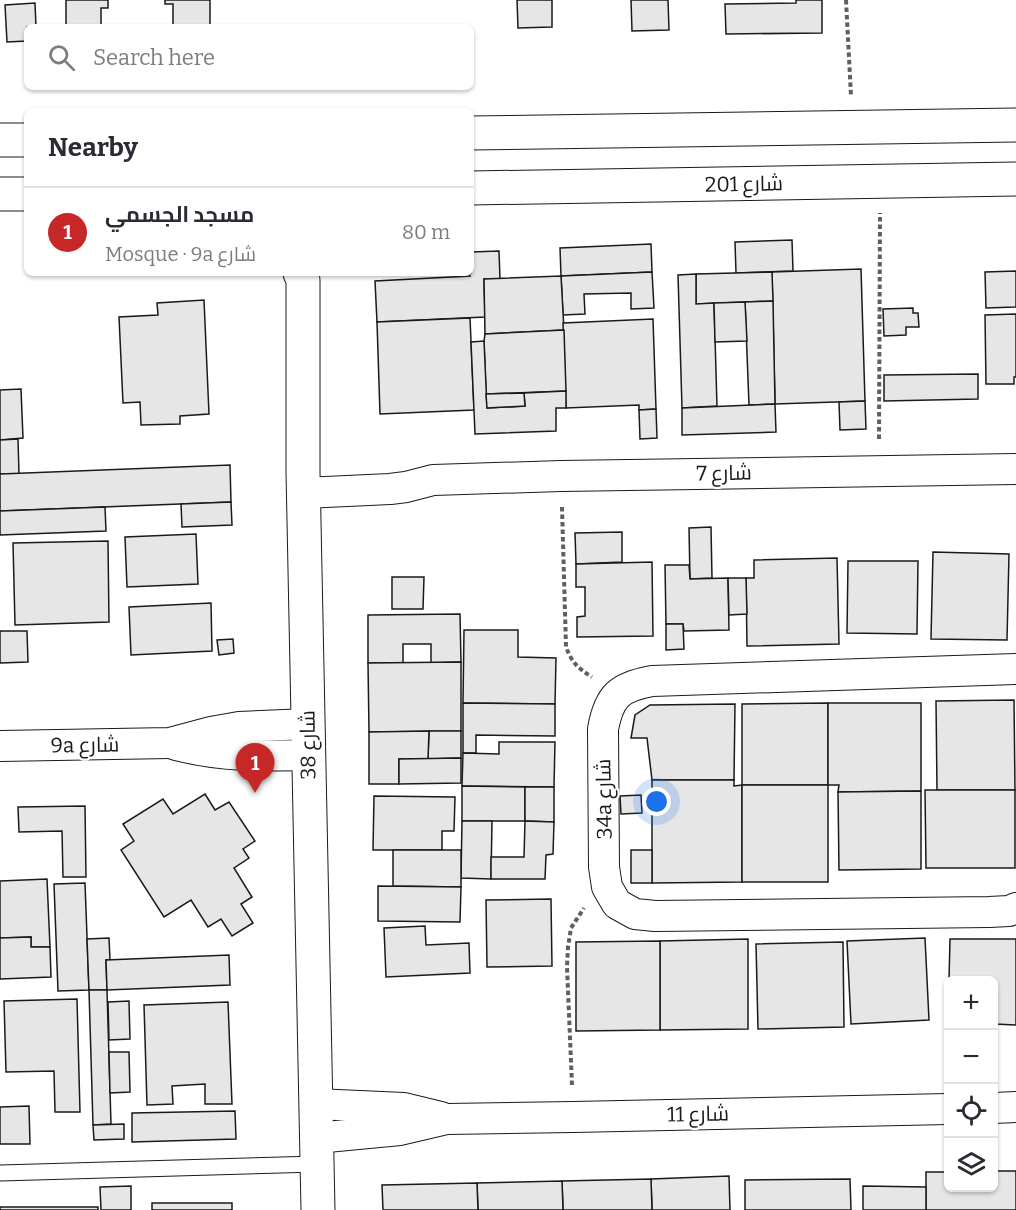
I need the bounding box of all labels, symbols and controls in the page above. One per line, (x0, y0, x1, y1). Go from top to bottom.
search box (24, 24, 474, 90)
icon: search (45, 41, 78, 74)
text: Search here (93, 44, 215, 71)
text: Nearby (48, 132, 138, 163)
street label: شارع 201 (705, 170, 783, 199)
text: مسجد الجسمي (105, 201, 254, 228)
text: 1 (63, 220, 72, 244)
text: 80 m (402, 220, 450, 244)
text: Mosque · 9a شارع (105, 242, 256, 266)
street label: شارع 7 (696, 460, 752, 487)
street label: شارع 38 (294, 710, 323, 780)
street label: 9a شارع (50, 731, 120, 760)
pin: 1 (236, 744, 274, 793)
street label: 34a شارع (590, 758, 619, 840)
your location (642, 787, 671, 816)
map controls (944, 976, 998, 1192)
button: + (944, 976, 998, 1030)
button: − (944, 1030, 998, 1084)
button: locate (944, 1084, 998, 1138)
street label: شارع 11 (667, 1100, 729, 1129)
button: layers (944, 1138, 998, 1192)

